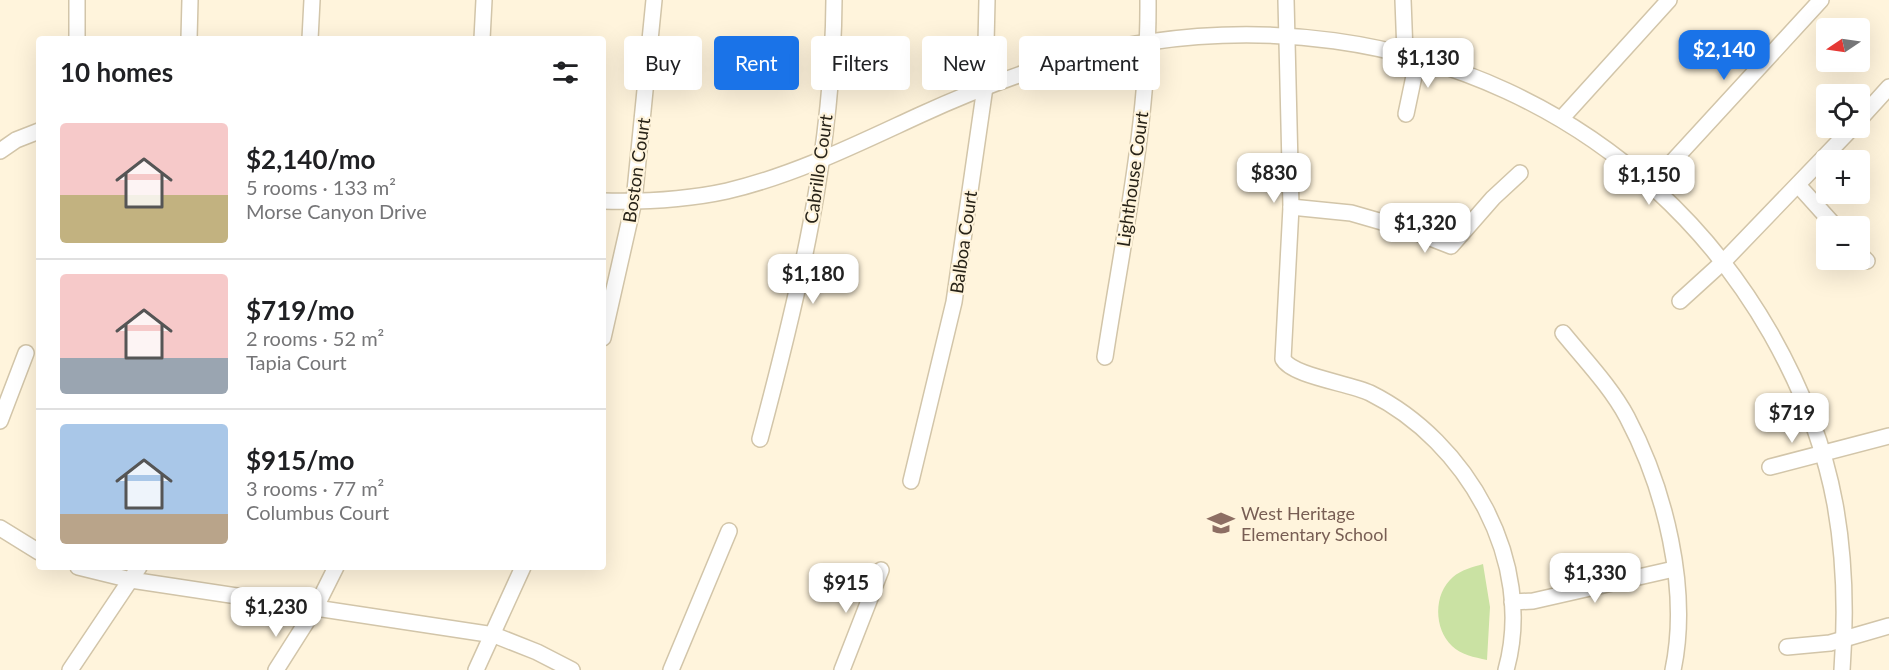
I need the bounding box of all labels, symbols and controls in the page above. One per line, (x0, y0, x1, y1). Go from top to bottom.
north arrow (1816, 18, 1870, 72)
map controls (1816, 18, 1870, 270)
pin: $2,140 (1675, 30, 1773, 81)
chip: Buy (624, 36, 702, 90)
chip: Rent (714, 36, 799, 90)
chip: Filters (811, 36, 910, 90)
chip: New (922, 36, 1007, 90)
chip: Apartment (1019, 36, 1160, 90)
text: $2,140 (1693, 37, 1755, 61)
pin: $1,130 (1379, 38, 1477, 89)
text: $1,130 (1397, 45, 1459, 69)
text: 10 homes (60, 56, 173, 88)
icon: filters (549, 56, 582, 89)
button: locate (1816, 84, 1870, 138)
street label: Lighthouse Court (1112, 109, 1152, 248)
street label: Cabrillo Court (799, 112, 837, 225)
street label: Boston Court (618, 116, 654, 224)
text: $2,140/mo (246, 143, 376, 175)
icon: home (108, 147, 180, 219)
button: + (1816, 150, 1870, 204)
pin: $830 (1238, 153, 1310, 204)
pin: $1,150 (1600, 155, 1698, 206)
text: $830 (1251, 160, 1297, 184)
text: $1,150 (1618, 162, 1680, 186)
text: 5 rooms · 133 m² (246, 175, 396, 199)
street label: Balboa Court (945, 189, 981, 295)
text: Morse Canyon Drive (246, 199, 427, 223)
pin: $1,320 (1376, 203, 1474, 254)
text: $1,320 (1394, 210, 1456, 234)
button: − (1816, 216, 1870, 270)
pin: $1,180 (764, 254, 862, 305)
text: $1,180 (782, 261, 844, 285)
text: $719/mo (246, 294, 354, 326)
icon: home (108, 298, 180, 370)
text: 2 rooms · 52 m² (246, 326, 384, 350)
text: Tapia Court (246, 350, 347, 374)
pin: $719 (1756, 393, 1828, 444)
text: $719 (1769, 400, 1815, 424)
text: $915/mo (246, 444, 354, 476)
icon: home (108, 448, 180, 520)
text: 3 rooms · 77 m² (246, 476, 384, 500)
text: Columbus Court (246, 500, 389, 524)
place label: West Heritage Elementary School (1241, 502, 1388, 545)
school or university icon: West Heritage Elementary School (1206, 508, 1236, 538)
pin: $1,330 (1546, 553, 1644, 604)
text: $1,330 (1564, 560, 1626, 584)
pin: $915 (810, 563, 882, 614)
text: $915 (823, 570, 869, 594)
pin: $1,230 (227, 587, 325, 638)
text: $1,230 (245, 594, 307, 618)

